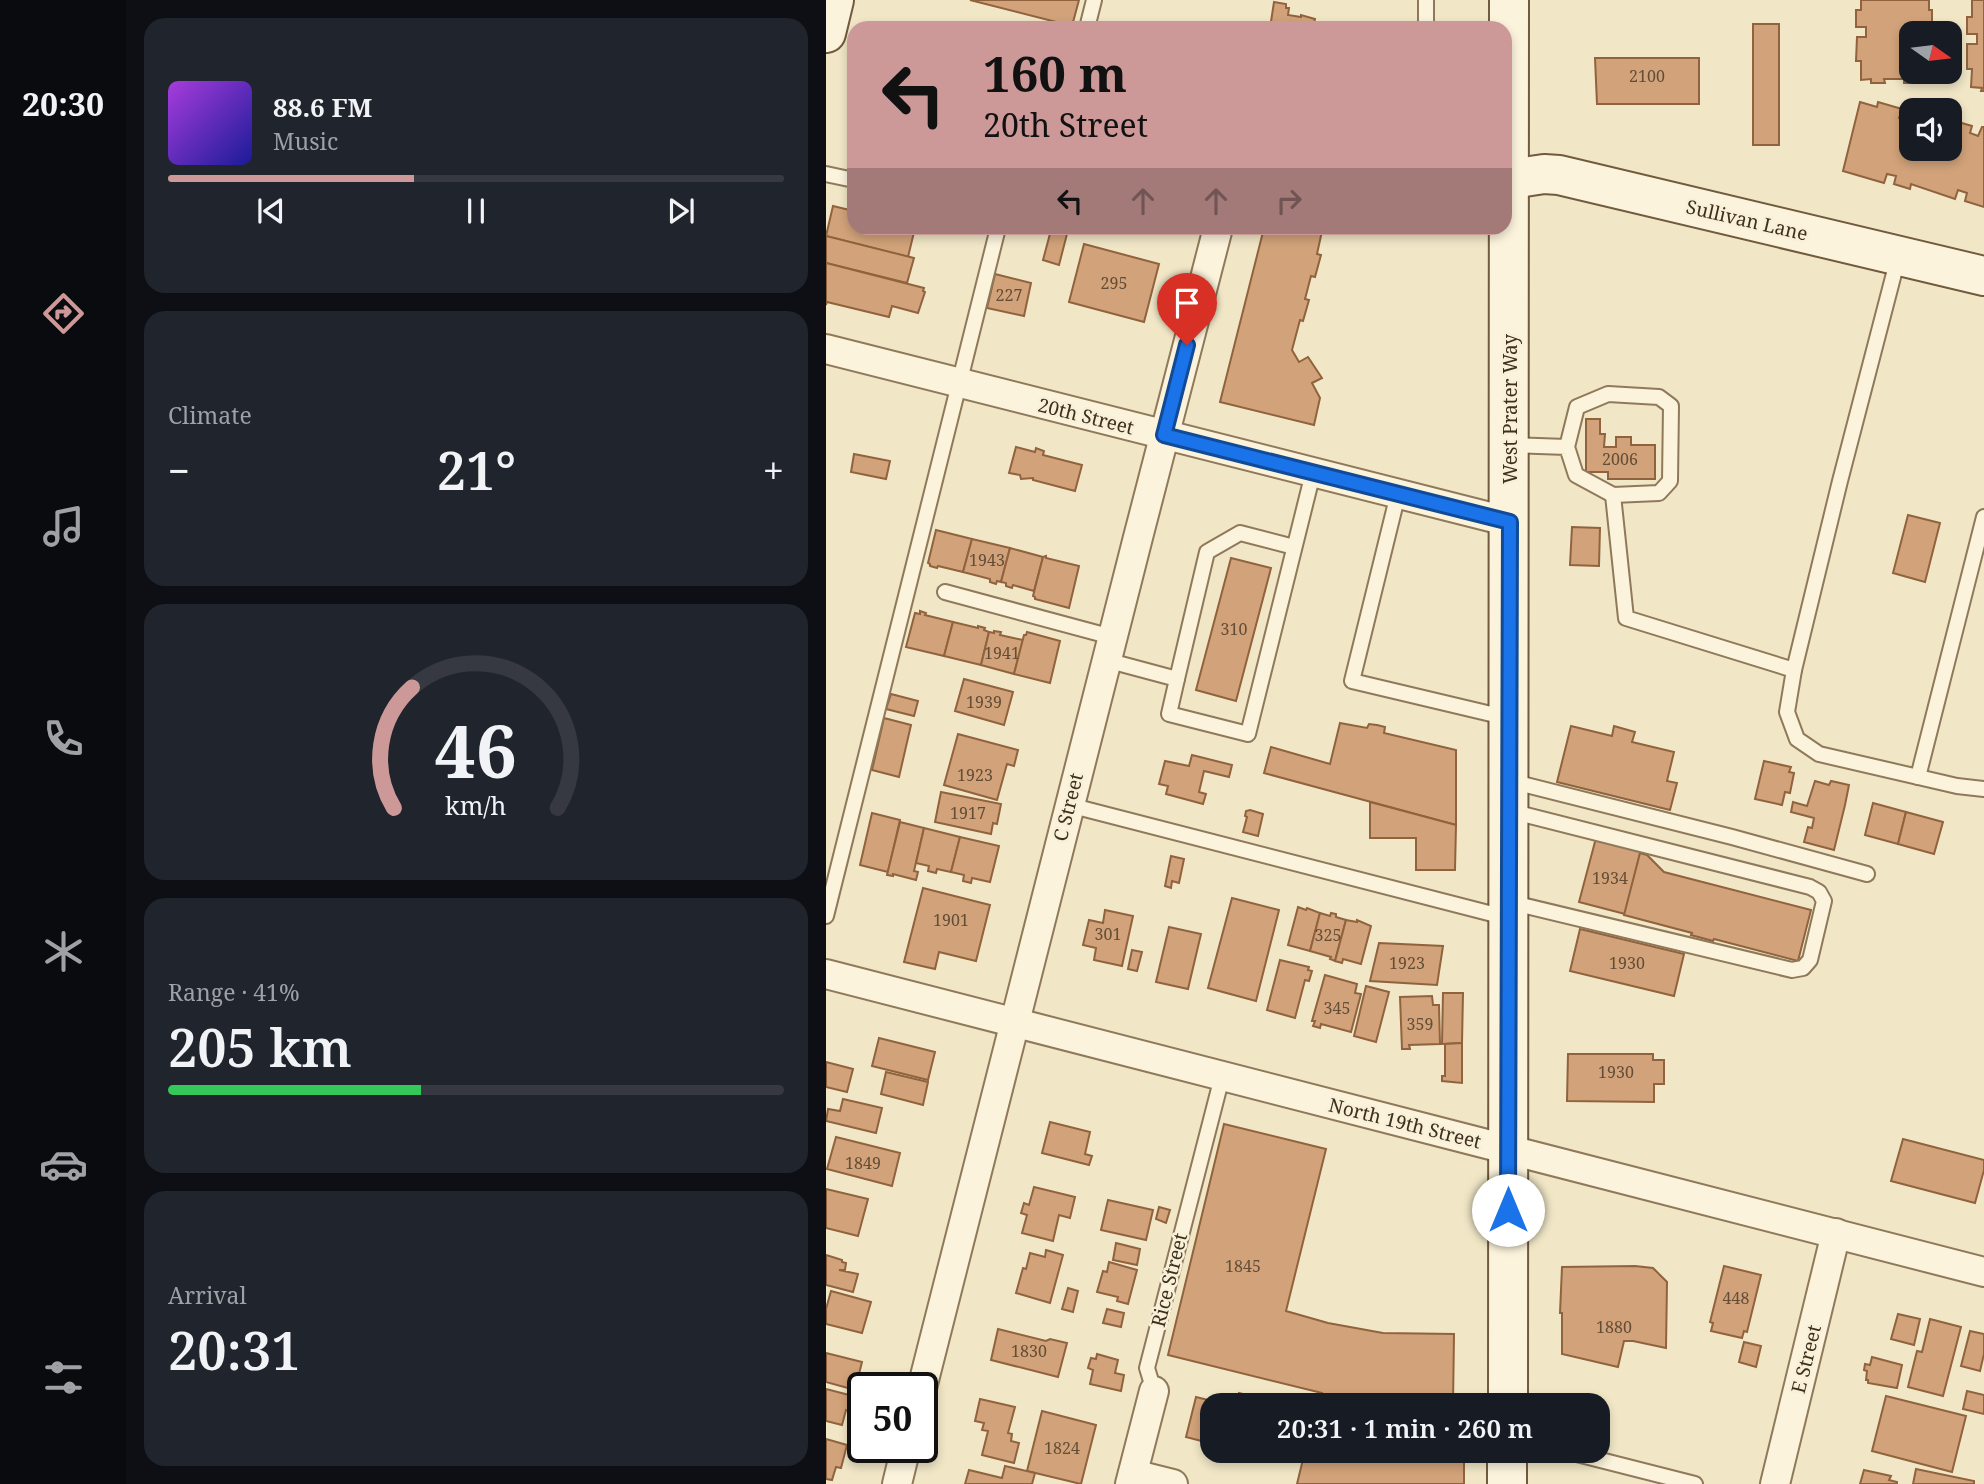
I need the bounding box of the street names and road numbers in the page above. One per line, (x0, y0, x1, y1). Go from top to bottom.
street label: Sullivan Lane (1684, 193, 1810, 247)
street label: West Prater Way (1497, 334, 1523, 484)
street label: 20th Street (1035, 392, 1137, 441)
street label: C Street (1047, 770, 1089, 844)
street label: North 19th Street (1326, 1092, 1484, 1155)
street label: Rice Street (1145, 1230, 1193, 1330)
street label: E Street (1785, 1322, 1827, 1396)

